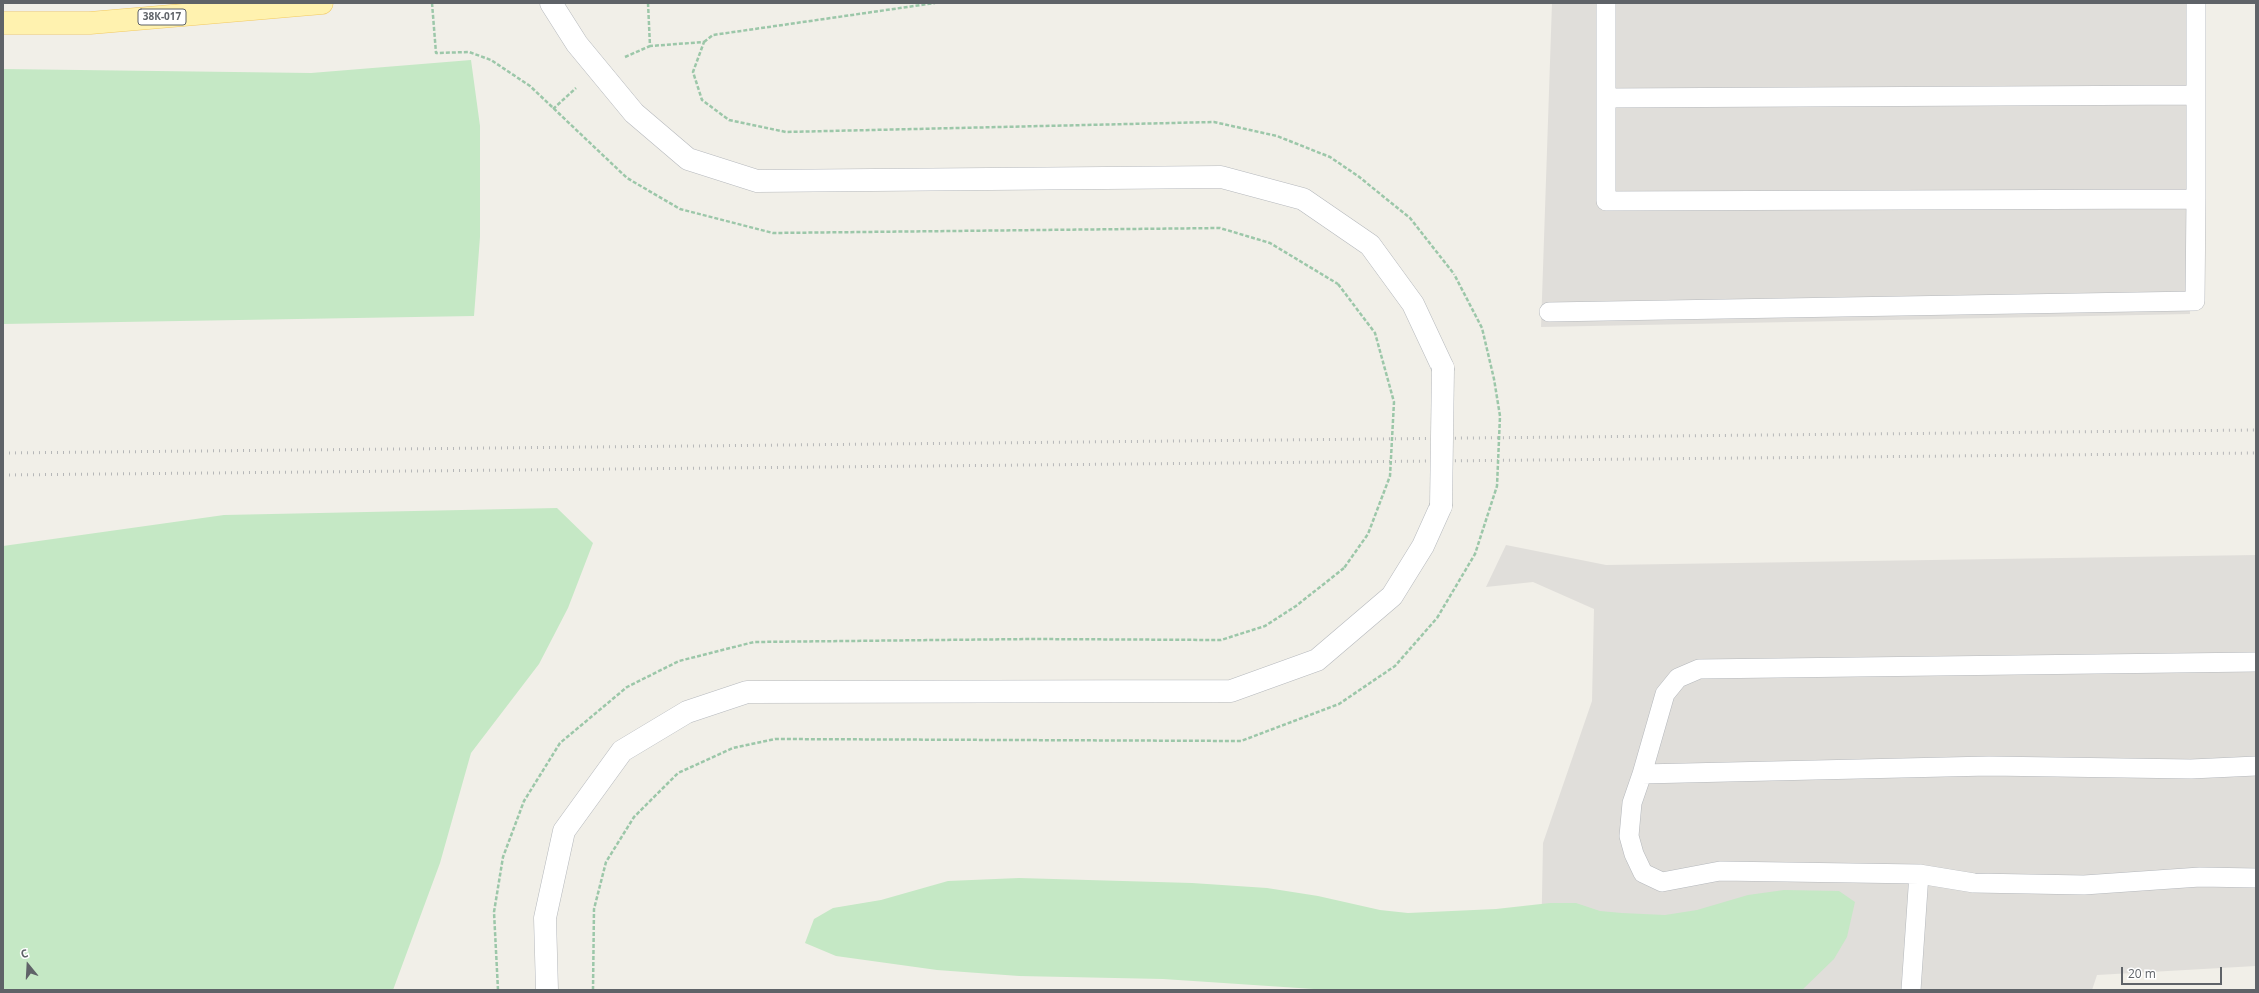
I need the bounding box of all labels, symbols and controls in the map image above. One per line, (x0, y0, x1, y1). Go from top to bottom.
road number: 38К-017 (138, 9, 186, 25)
north arrow (8, 945, 48, 985)
text: С (18, 945, 30, 961)
scale bar (2123, 959, 2224, 985)
text: 20 m (2128, 965, 2156, 982)

